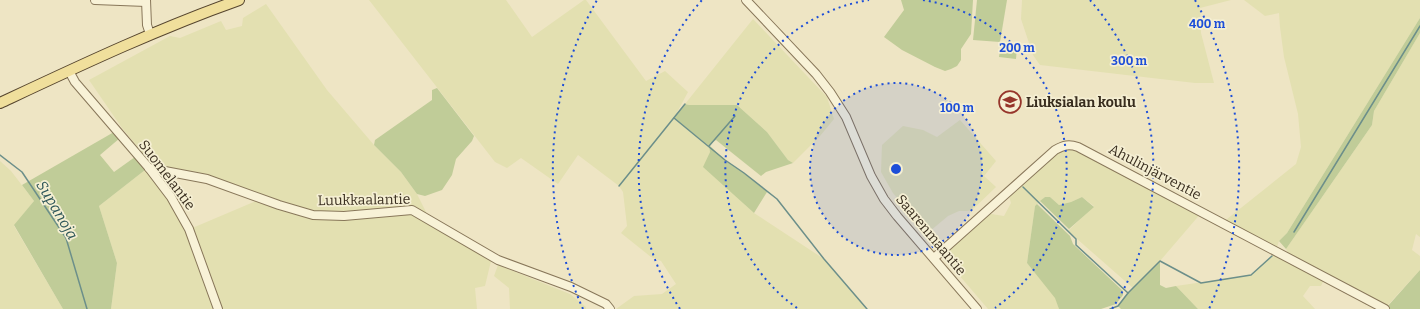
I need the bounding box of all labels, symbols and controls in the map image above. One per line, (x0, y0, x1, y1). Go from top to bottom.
text: 400 m (1189, 17, 1226, 31)
text: 200 m (999, 41, 1035, 55)
text: 300 m (1111, 54, 1147, 68)
school or university icon: Liuksialan koulu (997, 89, 1023, 115)
place label: Liuksialan koulu (1026, 94, 1136, 111)
text: 100 m (940, 101, 975, 115)
street label: Suomelantie (135, 137, 199, 213)
street label: Ahulinjärventie (1106, 140, 1204, 204)
centre of rings (889, 162, 903, 176)
water label: Supanoja (32, 177, 82, 243)
street label: Luukkaalantie (318, 191, 410, 209)
street label: Saarenmaantie (892, 191, 970, 279)

